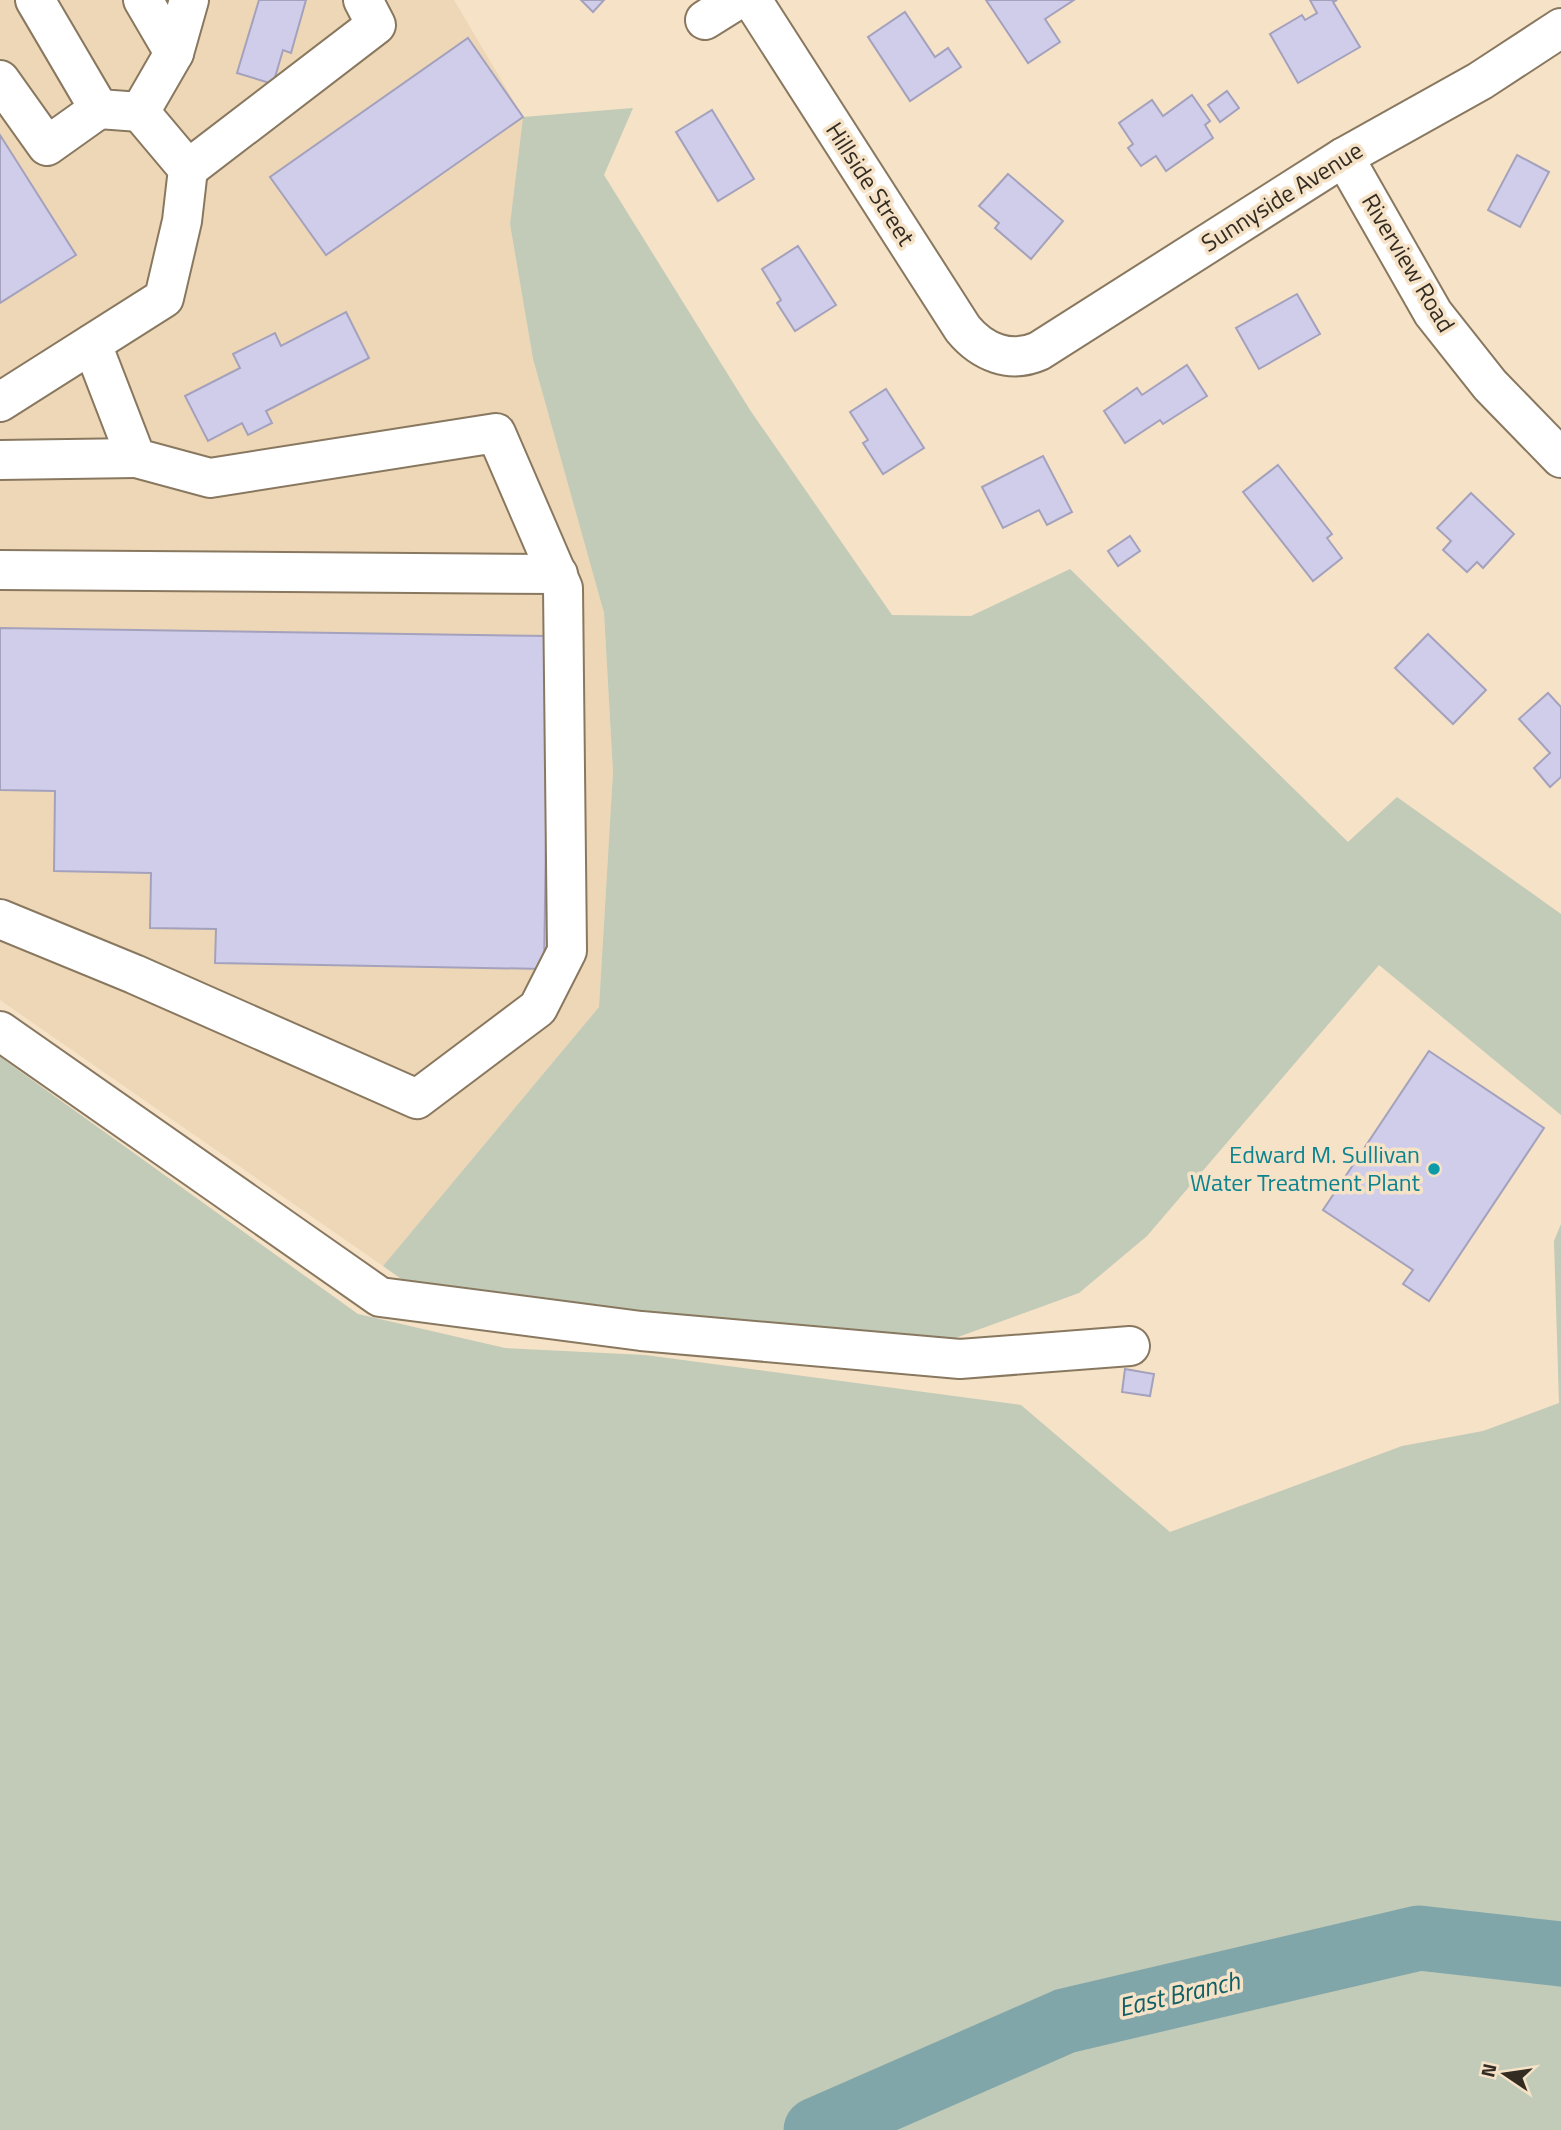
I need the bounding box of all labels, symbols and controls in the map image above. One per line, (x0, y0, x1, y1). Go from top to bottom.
street label: Hillside Street (817, 115, 925, 253)
street label: Sunnyside Avenue (1194, 132, 1369, 260)
street label: Riverview Road (1353, 186, 1464, 339)
place label: Edward M. Sullivan Water Treatment Plant (1190, 1136, 1421, 1200)
marker: Edward M. Sullivan Water Treatment Plant (1426, 1161, 1442, 1177)
water label: East Branch (1114, 1960, 1244, 2026)
north arrow (1470, 2039, 1540, 2109)
text: N (1472, 2060, 1504, 2080)

